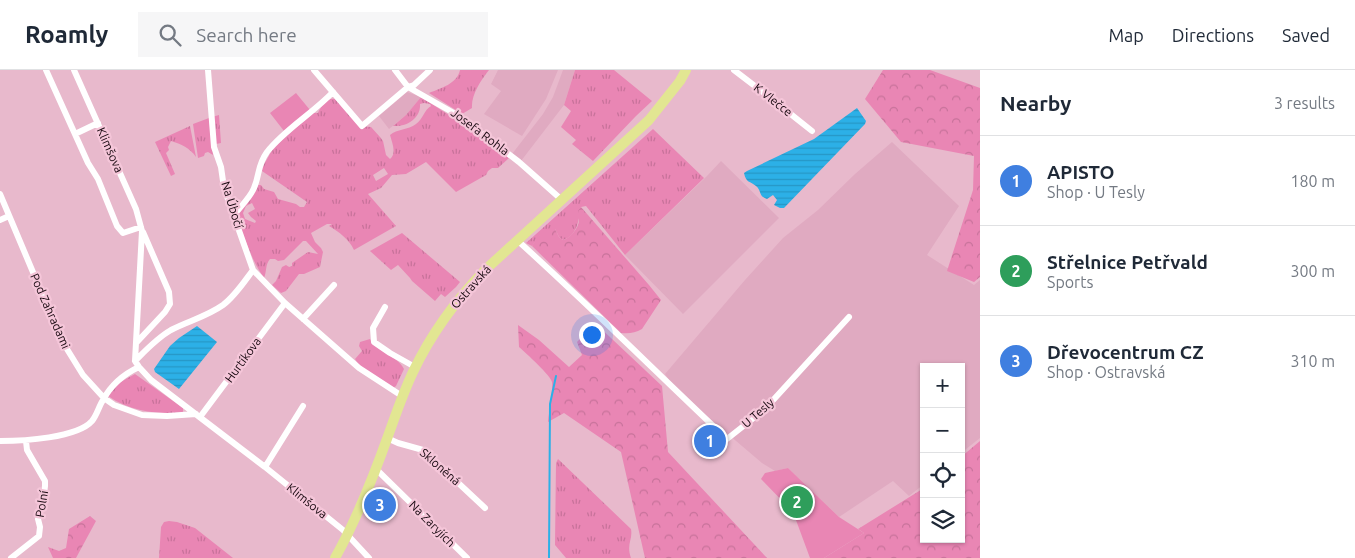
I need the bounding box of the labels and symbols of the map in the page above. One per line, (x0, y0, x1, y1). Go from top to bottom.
street label: K Vlečce (752, 81, 795, 119)
street label: Josefa Rohla (449, 106, 512, 158)
street label: Klimšova (95, 125, 126, 174)
street label: Na Úbočí (219, 180, 246, 231)
street label: Ostravská (448, 263, 493, 311)
street label: Pod Zahradami (28, 271, 73, 350)
your location (579, 322, 605, 348)
street label: Hurtíkova (222, 335, 263, 385)
street label: U Tesly (739, 395, 776, 430)
pin: 1 (694, 422, 726, 460)
street label: Skloněná (418, 446, 463, 488)
street label: Klimšova (285, 480, 330, 521)
pin: 2 (781, 483, 813, 521)
pin: 3 (364, 486, 396, 524)
street label: Polní (33, 488, 50, 518)
street label: Na Zaryjích (407, 498, 458, 549)

